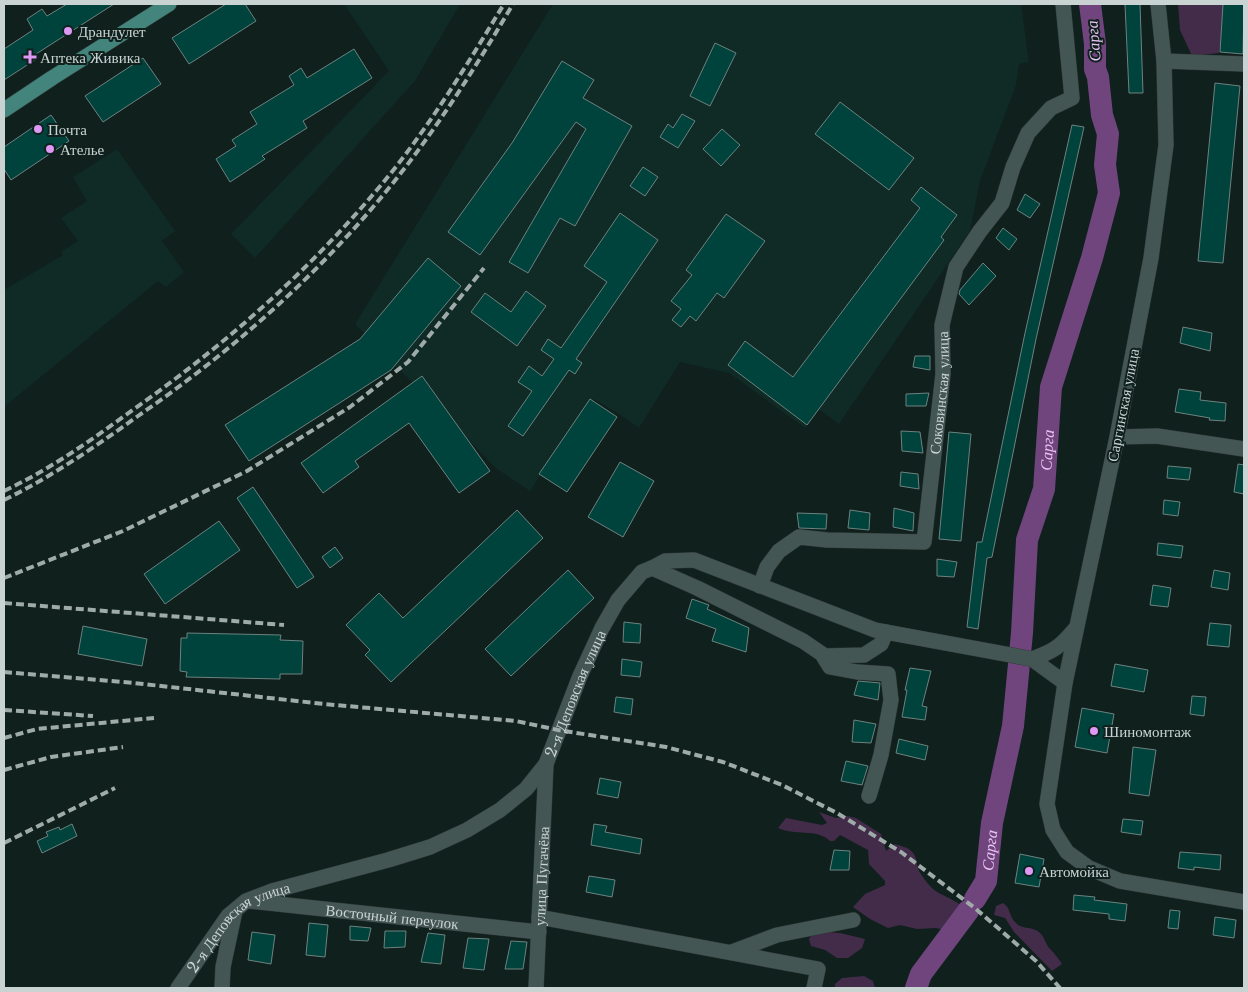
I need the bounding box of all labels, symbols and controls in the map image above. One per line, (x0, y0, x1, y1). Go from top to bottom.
water label: Сарга (1081, 20, 1105, 62)
place label: Драндулет (78, 22, 146, 41)
marker: Драндулет (62, 25, 74, 37)
place label: Аптека Живика (40, 48, 141, 67)
marker: Аптека Живика (24, 51, 36, 63)
place label: Почта (48, 120, 87, 139)
marker: Почта (32, 123, 44, 135)
place label: Ателье (60, 140, 105, 159)
marker: Ателье (44, 143, 56, 155)
street label: Соковинская улица (925, 331, 953, 455)
street label: Саргинская улица (1103, 346, 1143, 463)
water label: Сарга (1035, 429, 1058, 471)
street label: 2-я Деповская улица (540, 626, 610, 760)
place label: Шиномонтаж (1104, 722, 1192, 741)
marker: Шиномонтаж (1088, 725, 1100, 737)
street label: улица Пугачёва (529, 826, 553, 926)
water label: Сарга (977, 829, 1001, 872)
place label: Автомойка (1039, 862, 1109, 881)
marker: Автомойка (1023, 865, 1035, 877)
street label: 2-я Деповская улица (182, 877, 292, 976)
street label: Восточный переулок (325, 900, 460, 933)

